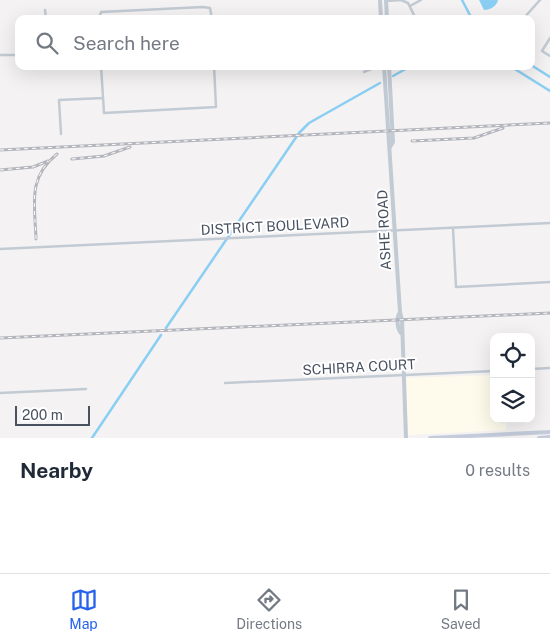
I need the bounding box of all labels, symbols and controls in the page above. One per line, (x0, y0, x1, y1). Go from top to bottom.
search box (15, 15, 535, 70)
icon: search (33, 29, 61, 57)
text: Search here (73, 32, 180, 54)
street label: ASHE ROAD (374, 189, 394, 271)
street label: DISTRICT BOULEVARD (200, 214, 350, 238)
map controls (490, 333, 535, 423)
button: locate (490, 333, 535, 378)
street label: SCHIRRA COURT (302, 356, 416, 378)
button: layers (490, 378, 535, 423)
scale bar (15, 403, 90, 426)
text: 200 m (22, 407, 63, 423)
text: Nearby (20, 458, 93, 483)
text: 0 results (465, 461, 530, 480)
tab: Map (69, 586, 98, 632)
tab: Directions (236, 586, 302, 632)
tab: Saved (441, 586, 481, 632)

